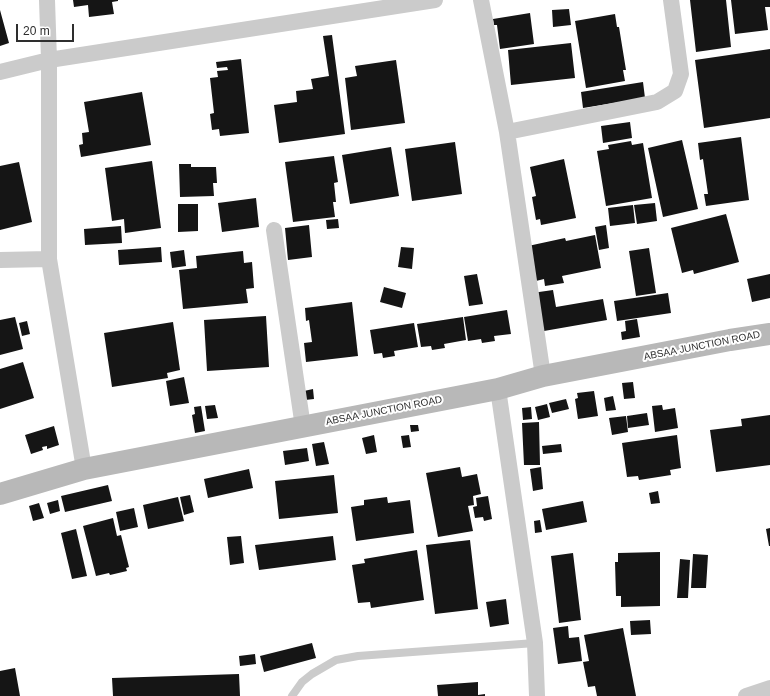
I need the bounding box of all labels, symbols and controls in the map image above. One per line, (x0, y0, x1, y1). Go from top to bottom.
scale bar (18, 16, 76, 42)
text: 20 m (23, 24, 50, 38)
street label: ABSAA JUNCTION ROAD (643, 329, 761, 363)
street label: ABSAA JUNCTION ROAD (325, 394, 443, 428)

